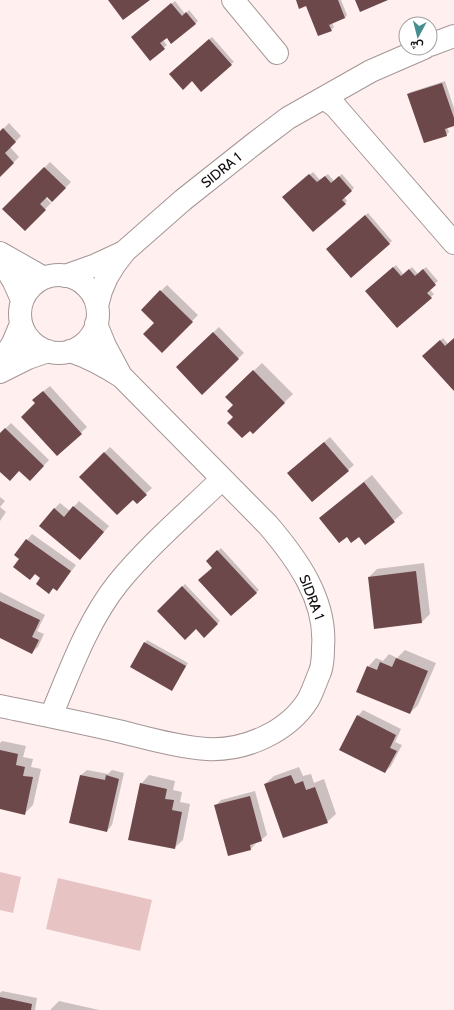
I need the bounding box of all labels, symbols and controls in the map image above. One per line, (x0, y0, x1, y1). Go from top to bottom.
north arrow (398, 16, 438, 56)
text: ش (409, 38, 424, 54)
street label: SIDRA 1 (197, 148, 245, 192)
street label: SIDRA 1 (295, 572, 329, 622)

